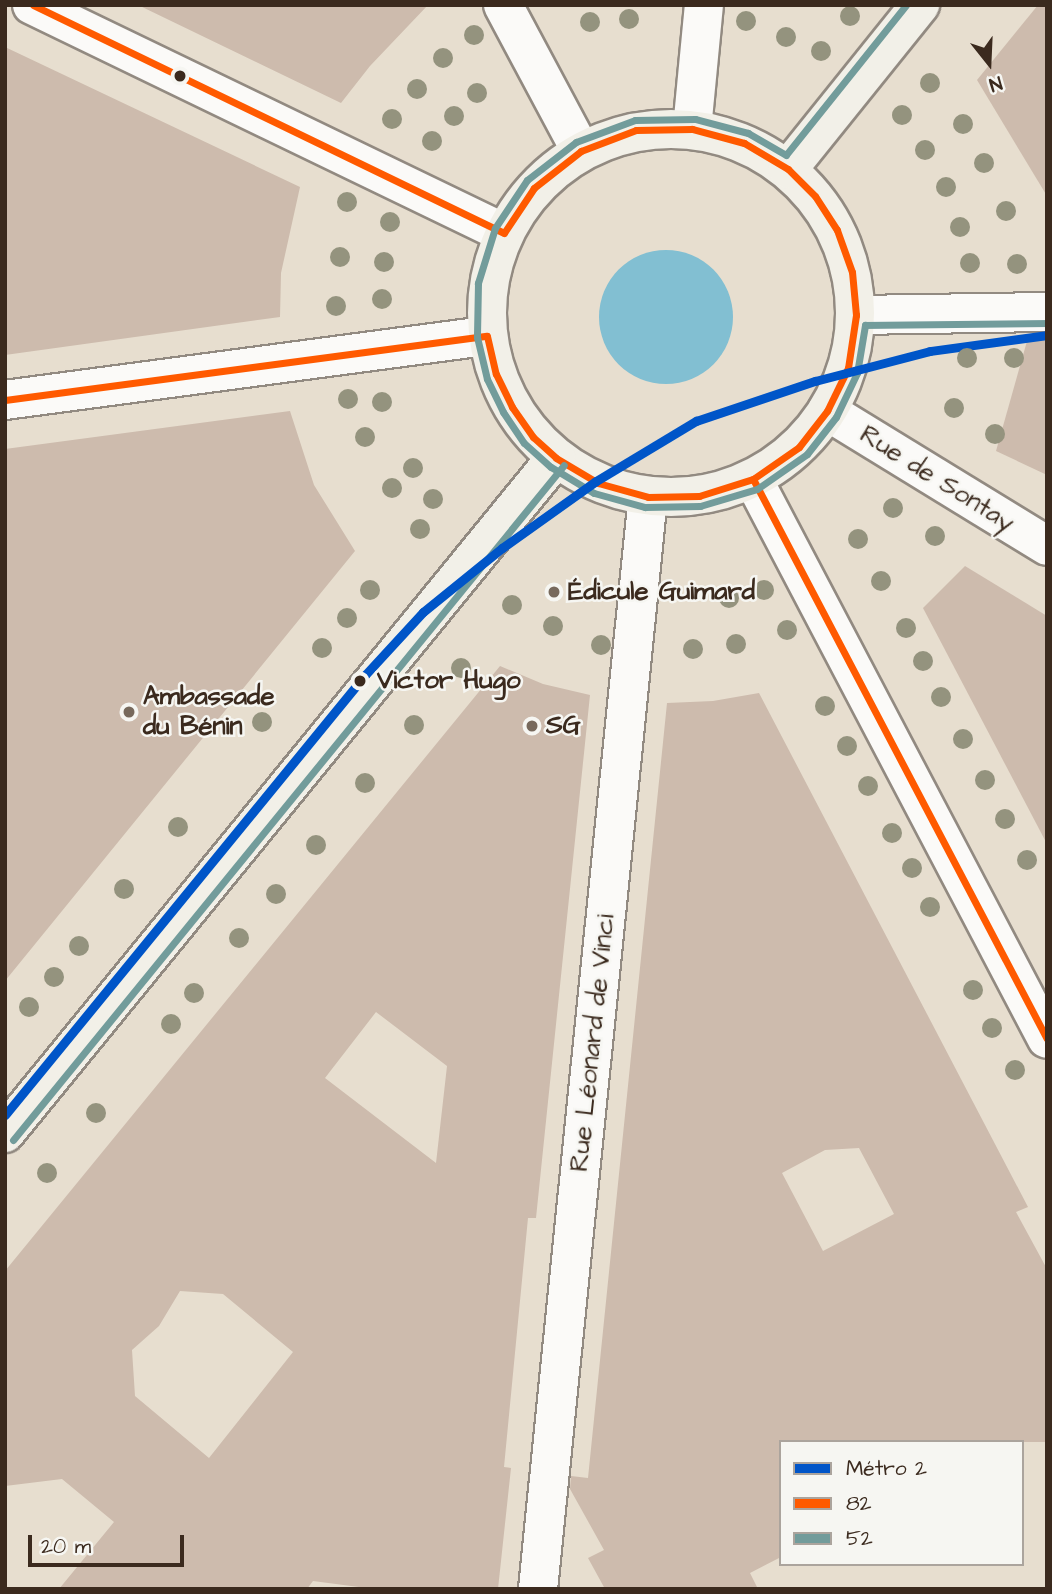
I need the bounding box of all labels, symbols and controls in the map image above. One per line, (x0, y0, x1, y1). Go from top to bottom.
north arrow (954, 28, 1024, 98)
unlabelled marker (173, 69, 187, 83)
text: N (986, 69, 1005, 98)
street label: Rue de Sontay (854, 419, 1020, 539)
place label: Édicule Guimard (568, 576, 755, 608)
marker: Édicule Guimard (546, 584, 562, 600)
place label: Victor Hugo (377, 665, 521, 697)
marker: Victor Hugo (349, 670, 371, 692)
place label: Ambassade du Bénin (143, 681, 274, 742)
marker: Ambassade du Bénin (121, 704, 137, 720)
place label: SG (546, 710, 581, 742)
marker: SG (524, 718, 540, 734)
street label: Rue Léonard de Vinci (564, 913, 622, 1173)
legend (779, 1440, 1024, 1566)
text: Métro 2 (846, 1454, 927, 1483)
text: 82 (846, 1489, 872, 1518)
scale bar (32, 1520, 187, 1564)
text: 52 (846, 1524, 873, 1553)
text: 20 m (41, 1532, 91, 1561)

